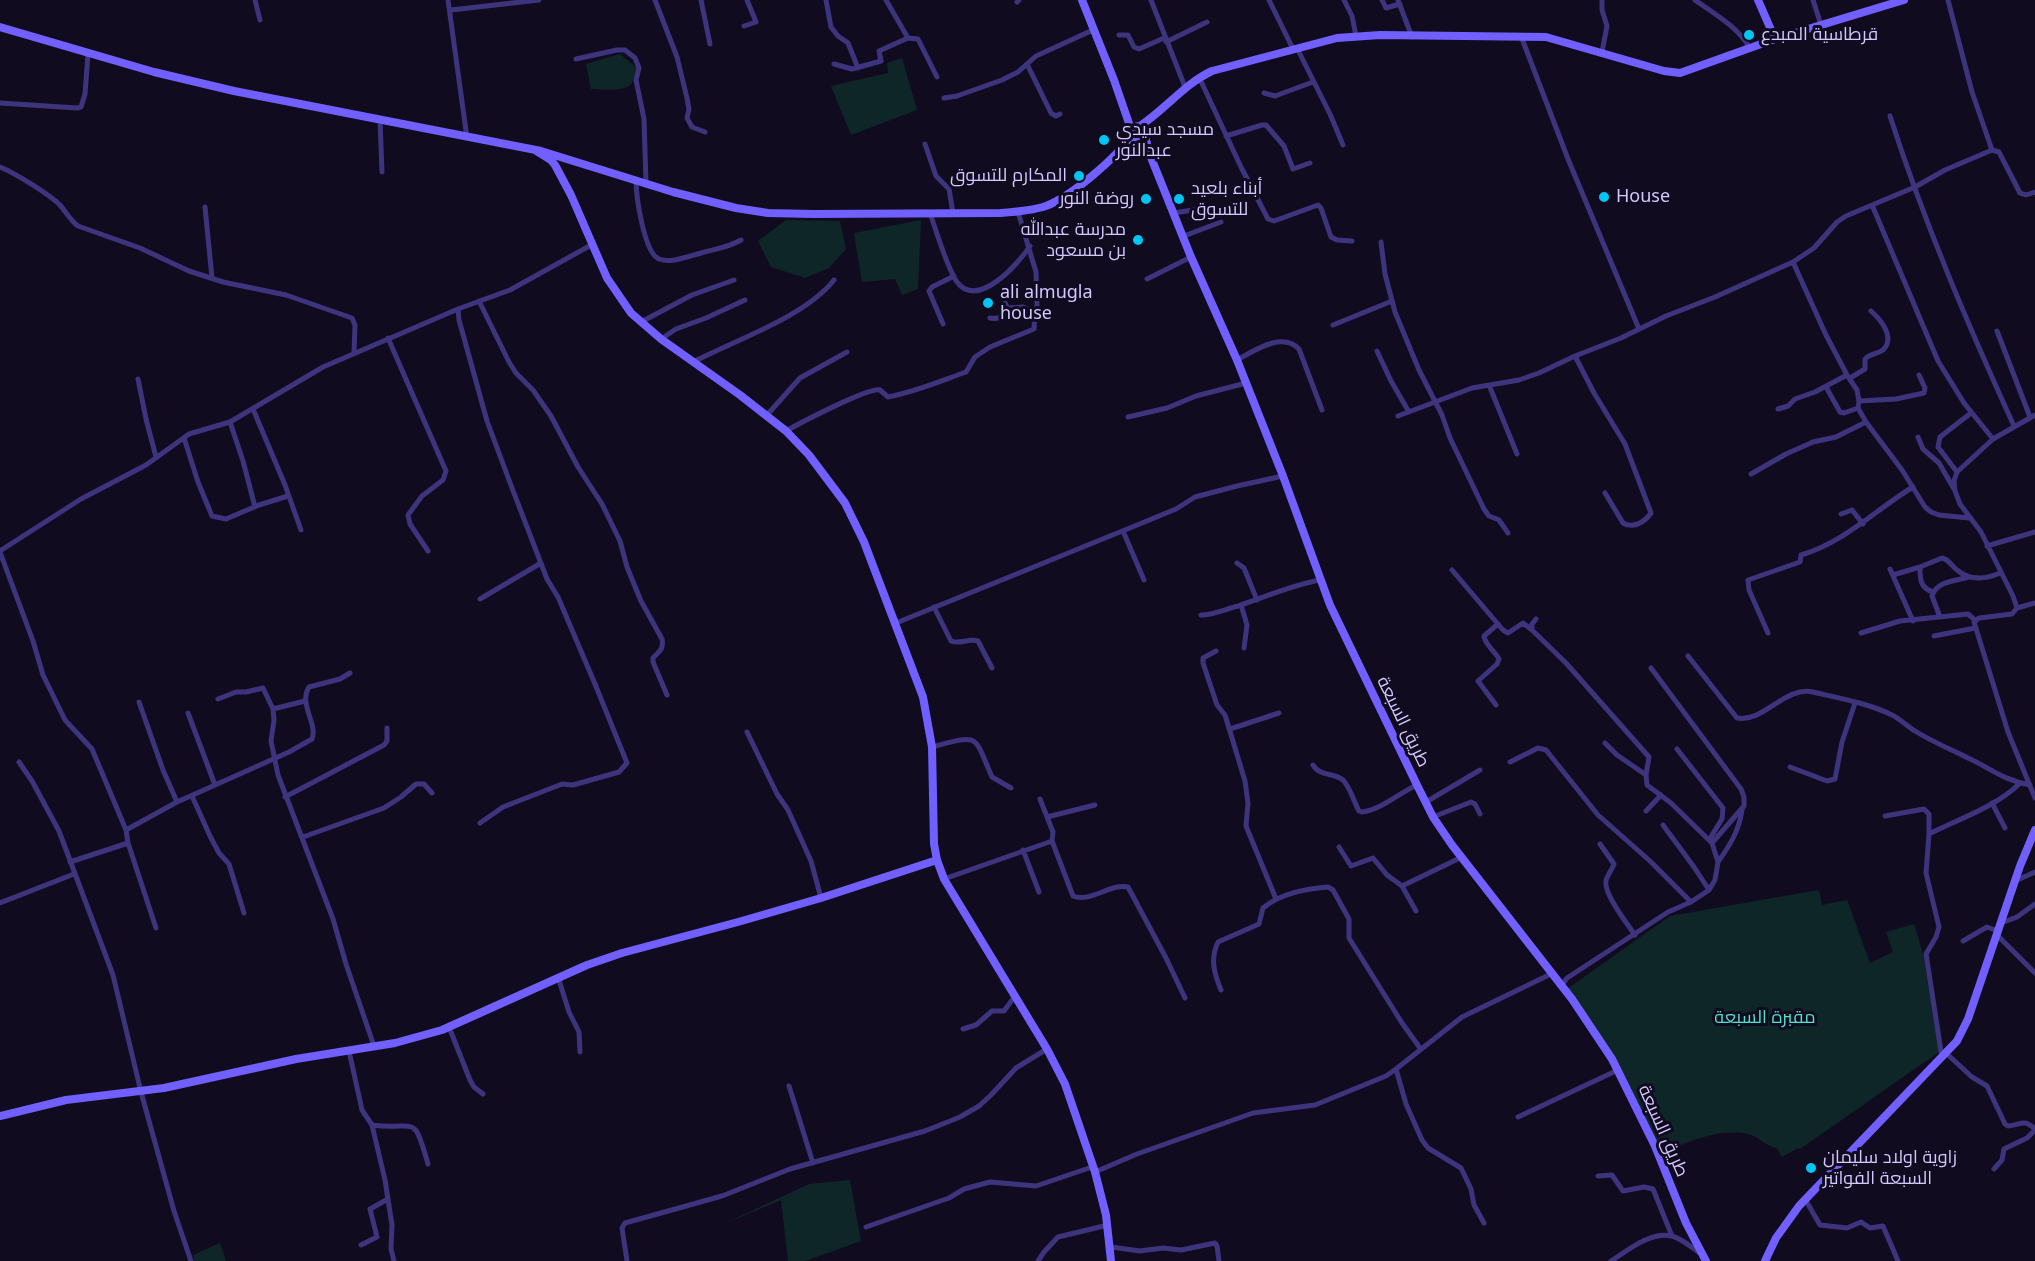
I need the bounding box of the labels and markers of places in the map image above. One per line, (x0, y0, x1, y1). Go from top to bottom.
place label: قرطاسية المبدع (1761, 24, 1878, 46)
marker: قرطاسية المبدع (1742, 28, 1756, 42)
place label: مسجد سيدي عبدالنور (1116, 119, 1214, 162)
marker: مسجد سيدي عبدالنور (1097, 133, 1111, 147)
place label: المكارم للتسوق (950, 165, 1067, 187)
marker: المكارم للتسوق (1072, 169, 1086, 183)
place label: أبناء بلعيد للتسوق (1191, 178, 1262, 220)
place label: House (1616, 186, 1670, 208)
place label: روضة النور (1059, 188, 1134, 210)
marker: House (1597, 190, 1611, 204)
marker: روضة النور (1139, 192, 1153, 206)
marker: أبناء بلعيد للتسوق (1172, 192, 1186, 206)
place label: مدرسة عبدالله بن مسعود (1021, 219, 1126, 262)
marker: مدرسة عبدالله بن مسعود (1131, 233, 1145, 247)
place label: ali almugla house (1000, 282, 1093, 324)
marker: ali almugla house (981, 296, 995, 310)
place label: زاوية اولاد سليمان السبعة الفواتير (1823, 1147, 1957, 1190)
marker: زاوية اولاد سليمان السبعة الفواتير (1804, 1161, 1818, 1175)

